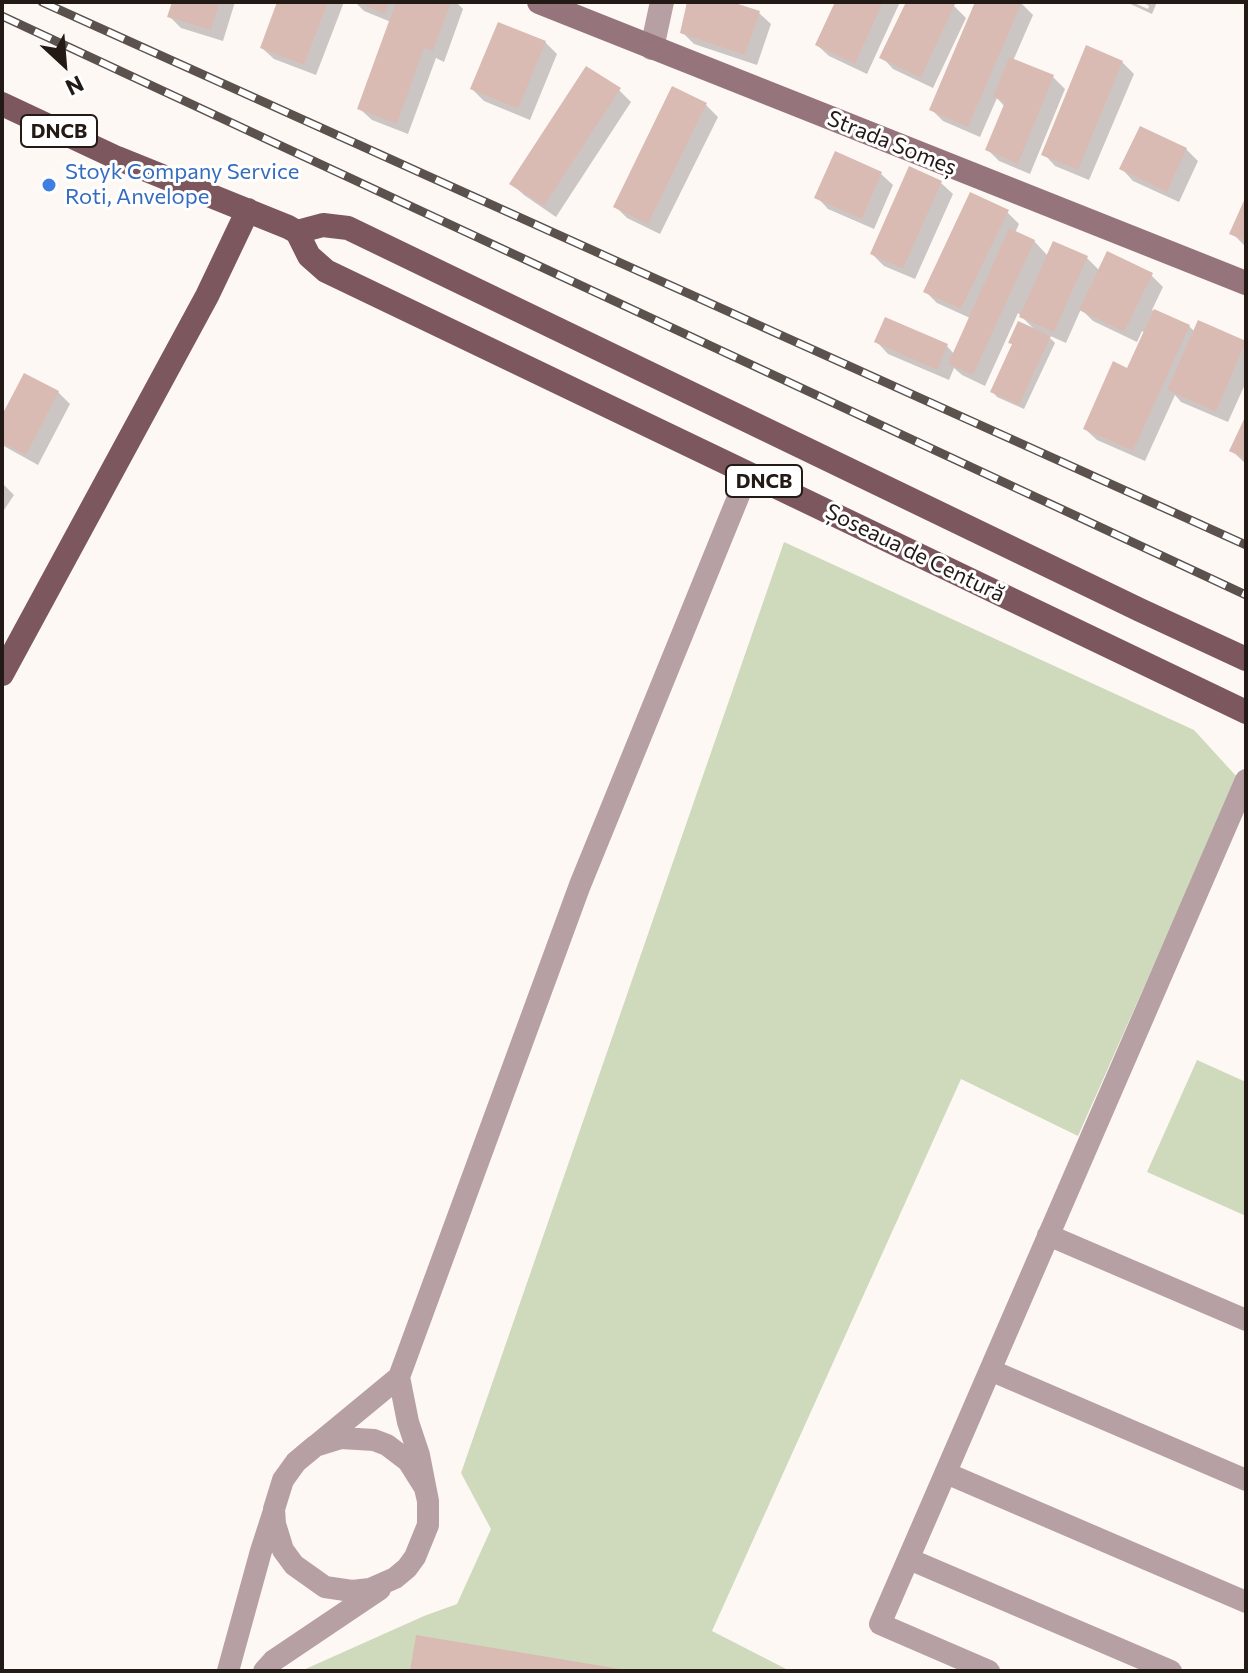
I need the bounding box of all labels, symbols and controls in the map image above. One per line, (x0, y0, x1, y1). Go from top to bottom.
north arrow (24, 24, 104, 104)
text: N (61, 70, 88, 102)
street label: Strada Someș (824, 105, 960, 181)
road number: DNCB (21, 115, 97, 147)
place label: Stoyk Company Service Roti, Anvelope (65, 159, 299, 210)
marker: Stoyk Company Service Roti, Anvelope (40, 176, 58, 194)
road number: DNCB (726, 465, 802, 497)
street label: Șoseaua de Centură (821, 498, 1009, 608)

